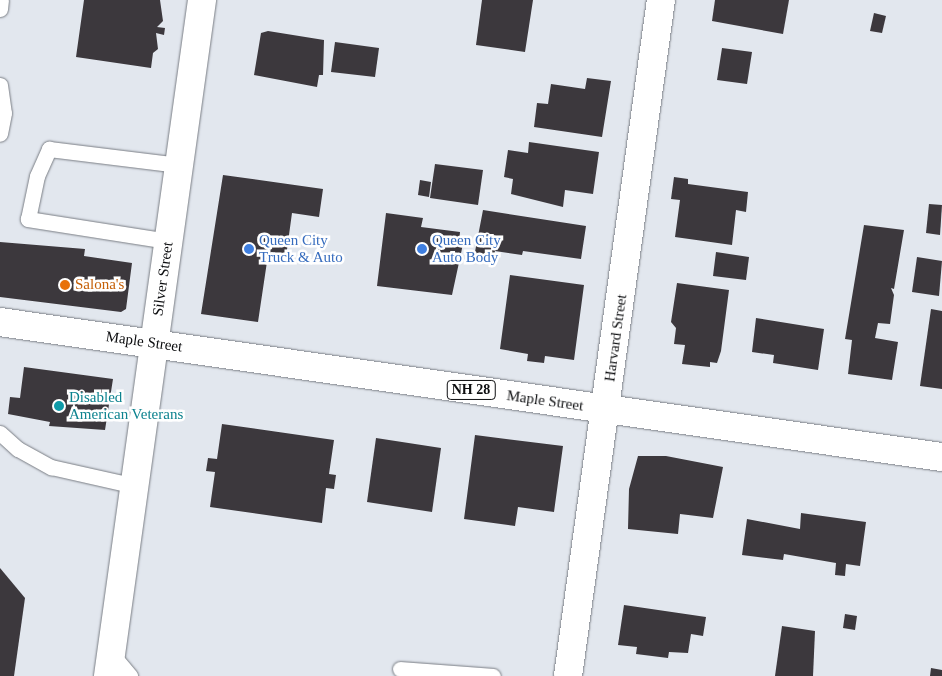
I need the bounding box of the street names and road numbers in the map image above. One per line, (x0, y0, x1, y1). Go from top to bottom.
street label: Silver Street (149, 241, 177, 317)
street label: Harvard Street (601, 293, 631, 383)
street label: Maple Street (105, 328, 183, 356)
road number: NH 28 (446, 378, 496, 402)
street label: Maple Street (506, 387, 584, 415)

